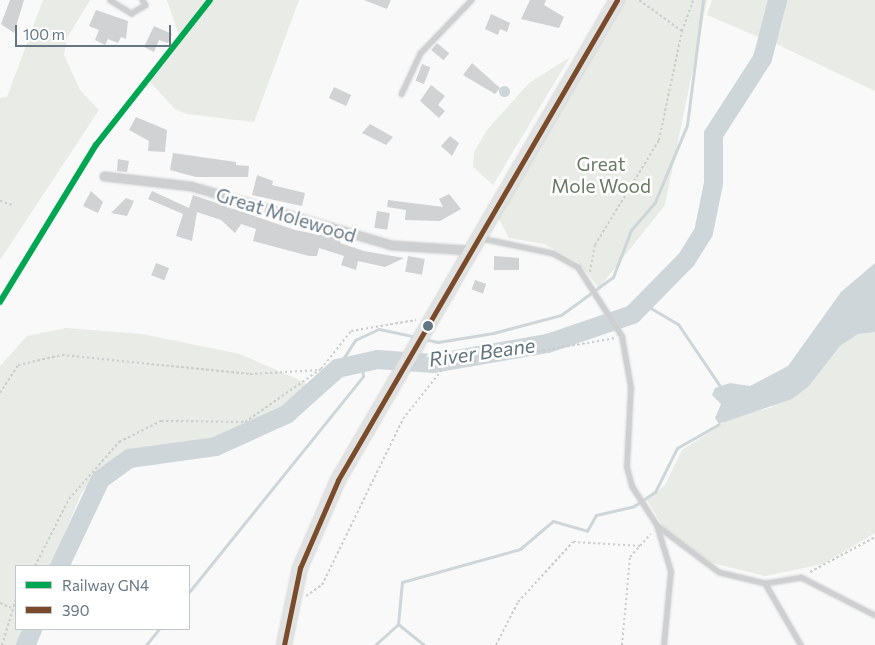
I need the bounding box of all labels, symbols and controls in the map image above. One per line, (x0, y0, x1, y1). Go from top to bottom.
scale bar (18, 15, 174, 47)
text: 100 m (23, 25, 65, 43)
park label: Great Mole Wood (551, 153, 651, 197)
street label: Great Molewood (213, 183, 359, 247)
unlabelled marker (423, 321, 433, 331)
water label: River Beane (427, 333, 537, 371)
legend (15, 565, 190, 630)
text: Railway GN4 (62, 576, 149, 594)
text: 390 (62, 601, 89, 619)

